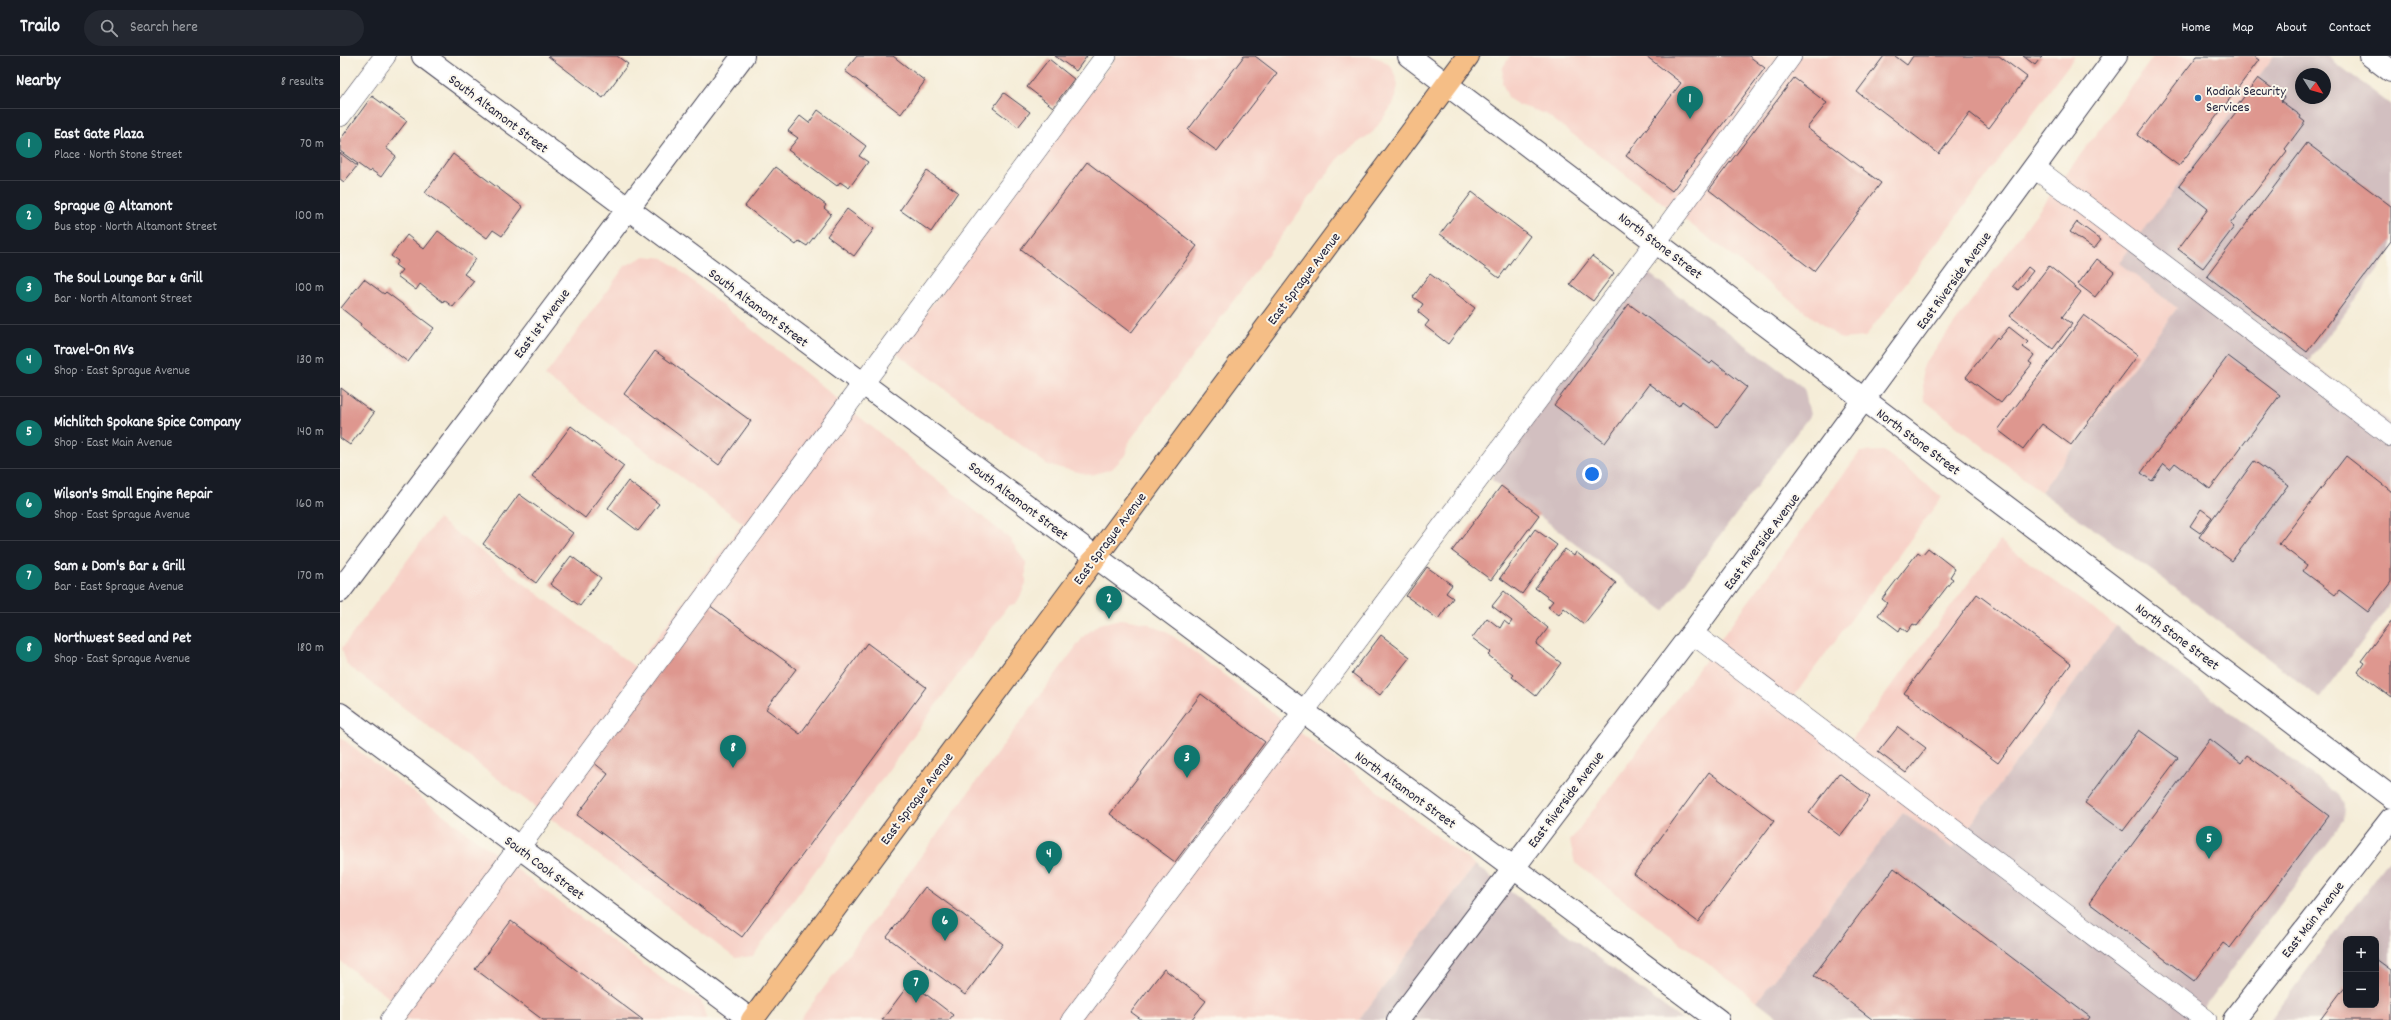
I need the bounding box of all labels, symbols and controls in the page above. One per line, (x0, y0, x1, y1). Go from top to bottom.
search box (84, 10, 364, 46)
text: Trailo (20, 14, 60, 41)
icon: search (98, 17, 120, 39)
text: Search here (130, 17, 198, 39)
text: Home (2181, 18, 2210, 38)
text: Map (2232, 18, 2254, 38)
text: About (2276, 18, 2307, 38)
text: Contact (2329, 18, 2371, 38)
north arrow (2295, 68, 2331, 104)
text: Nearby (16, 70, 60, 94)
street label: South Altamont Street (444, 70, 552, 159)
text: 8 results (281, 73, 324, 92)
place label: Kodiak Security Services (2206, 82, 2286, 118)
pin: 1 (1677, 86, 1703, 119)
marker: Kodiak Security Services (2193, 93, 2203, 103)
text: East Gate Plaza (54, 124, 143, 146)
text: 1 (28, 135, 30, 154)
text: 70 m (300, 135, 324, 154)
text: Place · North Stone Street (54, 146, 182, 165)
text: Sprague @ Altamont (54, 196, 172, 218)
text: 2 (26, 207, 32, 226)
text: 100 m (295, 207, 324, 226)
street label: North Stone Street (1614, 208, 1706, 285)
text: Bus stop · North Altamont Street (54, 218, 217, 237)
street label: East Riverside Avenue (1912, 228, 1997, 334)
street label: East Sprague Avenue (1263, 229, 1346, 330)
street label: South Altamont Street (704, 264, 812, 353)
text: The Soul Lounge Bar & Grill (54, 268, 203, 290)
text: 3 (26, 279, 32, 298)
text: 100 m (295, 279, 324, 298)
street label: East 1st Avenue (510, 285, 576, 363)
text: Bar · North Altamont Street (54, 290, 192, 309)
text: Travel-On RVs (54, 340, 134, 362)
text: 4 (26, 351, 32, 370)
text: 130 m (296, 351, 324, 370)
text: Shop · East Sprague Avenue (54, 362, 190, 381)
street label: North Stone Street (1872, 404, 1964, 481)
text: Michlitch Spokane Spice Company (54, 412, 241, 434)
text: 5 (26, 423, 32, 442)
text: 140 m (297, 423, 324, 442)
text: Shop · East Main Avenue (54, 434, 172, 453)
street label: South Altamont Street (964, 457, 1072, 546)
your location (1582, 464, 1602, 484)
text: Wilson's Small Engine Repair (54, 484, 212, 506)
street label: East Sprague Avenue (1069, 489, 1152, 590)
street label: East Riverside Avenue (1720, 490, 1806, 595)
text: 6 (26, 495, 32, 514)
text: 160 m (296, 495, 324, 514)
text: Shop · East Sprague Avenue (54, 506, 190, 525)
text: Sam & Dom's Bar & Grill (54, 556, 185, 578)
text: 7 (27, 567, 31, 586)
text: 170 m (297, 567, 324, 586)
text: Bar · East Sprague Avenue (54, 578, 183, 597)
pin: 2 (1096, 586, 1122, 619)
street label: North Stone Street (2131, 599, 2223, 676)
text: Northwest Seed and Pet (54, 628, 191, 650)
text: 8 (26, 639, 32, 658)
text: 180 m (297, 639, 324, 658)
text: Shop · East Sprague Avenue (54, 650, 190, 669)
pin: 8 (720, 735, 746, 768)
pin: 3 (1174, 745, 1200, 778)
street label: North Altamont Street (1350, 747, 1459, 834)
street label: East Riverside Avenue (1524, 748, 1610, 853)
street label: East Sprague Avenue (876, 749, 959, 850)
pin: 5 (2196, 826, 2222, 859)
street label: South Cook Street (500, 832, 588, 905)
pin: 4 (1036, 841, 1062, 874)
street label: East Main Avenue (2277, 878, 2350, 963)
pin: 6 (932, 908, 958, 941)
map controls (2343, 936, 2379, 1008)
button: + (2343, 936, 2379, 972)
pin: 7 (903, 970, 929, 1003)
button: − (2343, 972, 2379, 1008)

